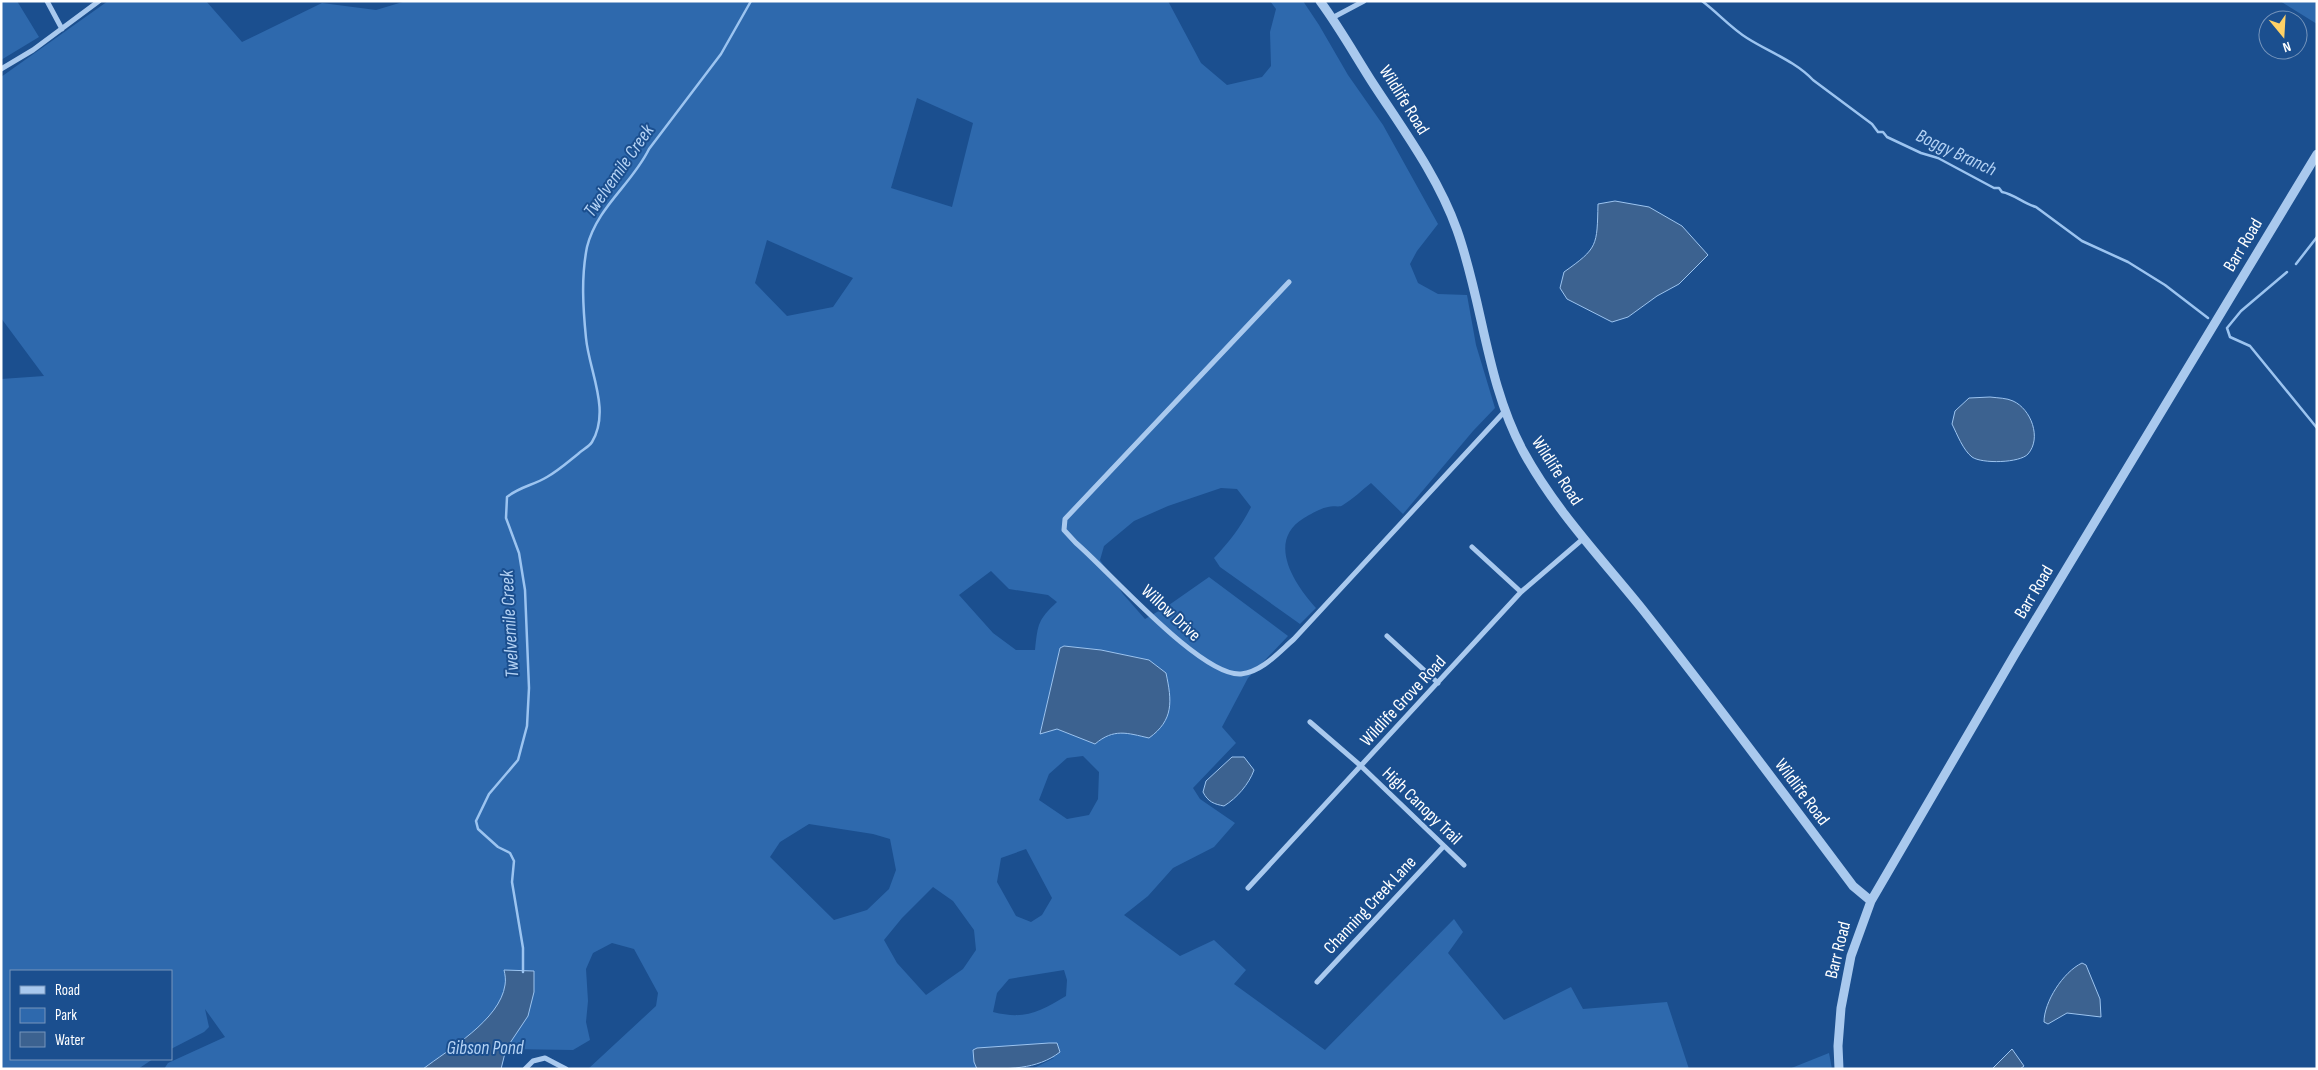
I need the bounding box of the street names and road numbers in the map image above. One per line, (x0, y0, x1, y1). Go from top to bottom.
street label: Wildlife Road (1374, 61, 1434, 139)
street label: Barr Road (2219, 215, 2267, 275)
street label: Wildlife Road (1527, 433, 1587, 509)
street label: Barr Road (2010, 562, 2058, 622)
street label: Willow Drive (1137, 580, 1205, 646)
street label: Wildlife Grove Road (1356, 651, 1450, 751)
street label: Wildlife Road (1770, 755, 1834, 829)
street label: High Canopy Trail (1378, 763, 1466, 849)
street label: Channing Creek Lane (1319, 852, 1421, 958)
street label: Barr Road (1821, 919, 1855, 981)

